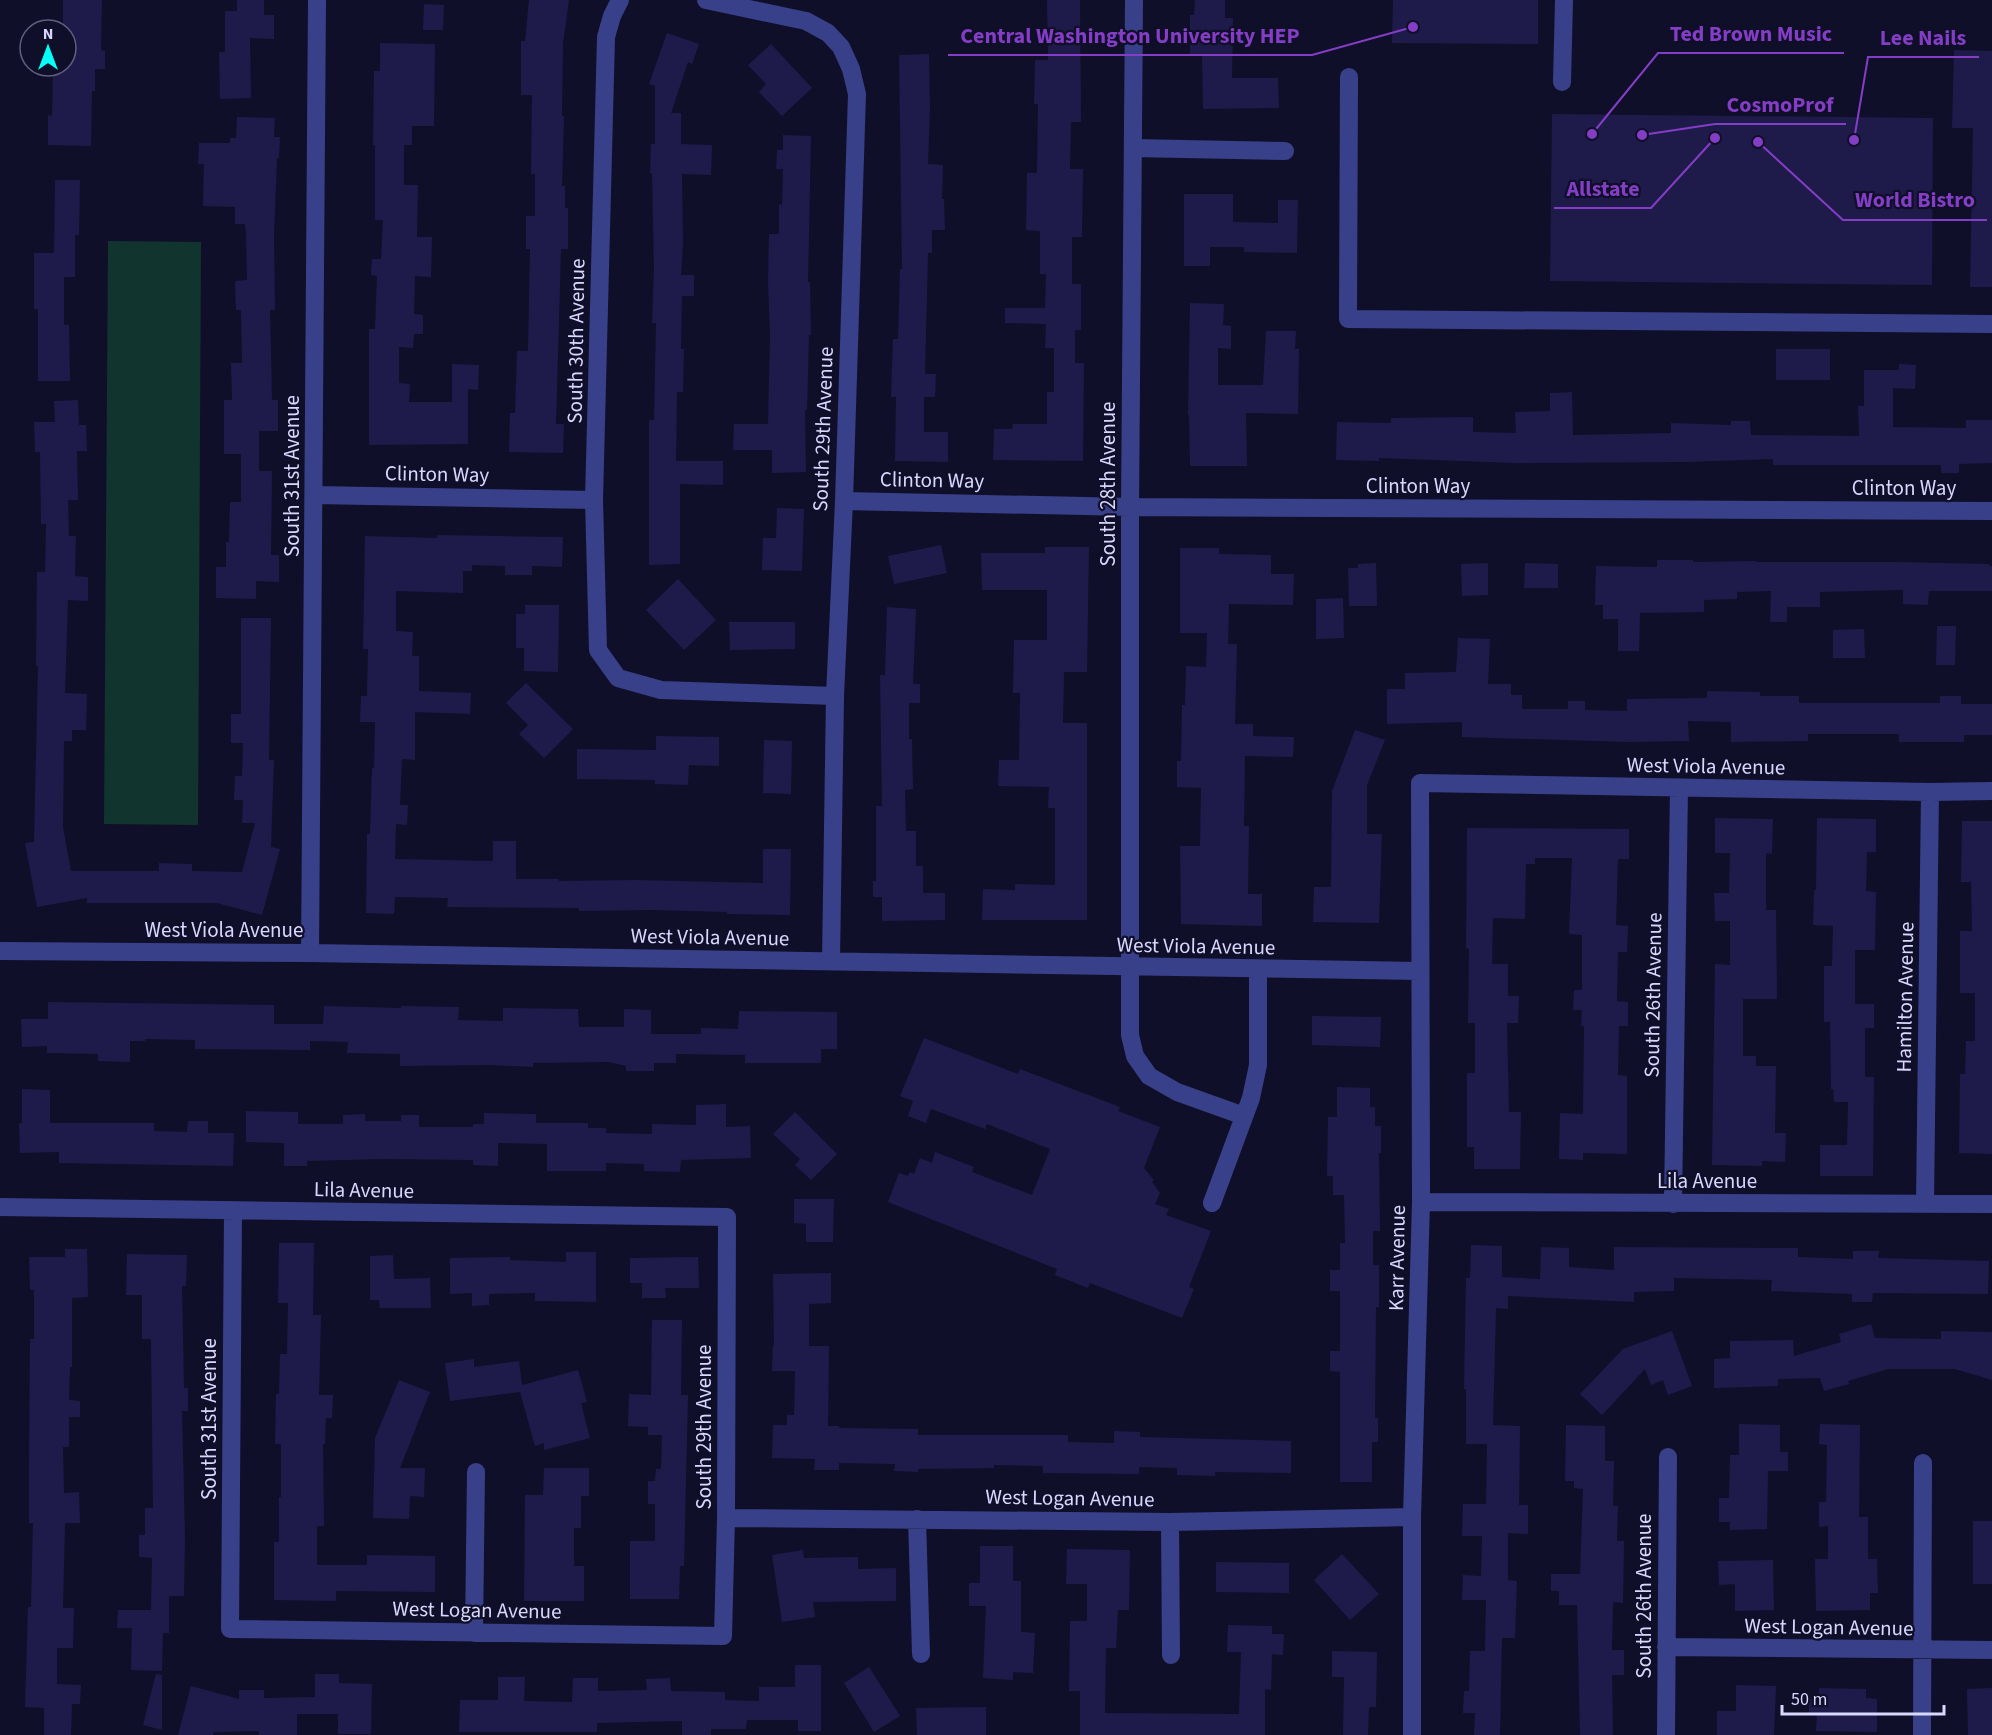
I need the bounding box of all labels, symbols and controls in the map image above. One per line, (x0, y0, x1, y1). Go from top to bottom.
callout: Ted Brown Music (1658, 13, 1844, 53)
callout: Central Washington University HEP (948, 15, 1312, 55)
callout: Lee Nails (1868, 17, 1979, 57)
north arrow (18, 18, 78, 78)
text: Ted Brown Music (1670, 18, 1832, 50)
text: Central Washington University HEP (960, 20, 1300, 52)
text: Lee Nails (1880, 22, 1967, 54)
text: N (43, 23, 53, 45)
callout: CosmoProf (1715, 84, 1846, 124)
text: CosmoProf (1727, 89, 1835, 121)
callout: Allstate (1554, 168, 1651, 208)
text: Allstate (1565, 173, 1640, 205)
callout: World Bistro (1843, 180, 1987, 220)
text: World Bistro (1855, 184, 1975, 216)
street label: South 30th Avenue (560, 258, 592, 424)
street label: South 29th Avenue (805, 346, 841, 512)
street label: South 31st Avenue (277, 395, 307, 557)
street label: South 28th Avenue (1093, 401, 1123, 567)
street label: Clinton Way (385, 458, 490, 490)
street label: Clinton Way (880, 464, 985, 496)
street label: Clinton Way (1366, 471, 1470, 501)
street label: Clinton Way (1852, 473, 1956, 503)
street label: West Viola Avenue (1626, 750, 1786, 782)
street label: South 26th Avenue (1637, 912, 1669, 1078)
street label: West Viola Avenue (145, 915, 303, 945)
street label: West Viola Avenue (630, 921, 790, 953)
street label: Hamilton Avenue (1889, 921, 1921, 1073)
street label: West Viola Avenue (1116, 930, 1276, 962)
street label: Lila Avenue (1657, 1166, 1757, 1196)
street label: Lila Avenue (314, 1174, 414, 1206)
street label: Karr Avenue (1381, 1205, 1413, 1311)
street label: South 31st Avenue (194, 1338, 224, 1500)
street label: South 29th Avenue (689, 1344, 719, 1510)
street label: West Logan Avenue (985, 1482, 1155, 1514)
street label: South 26th Avenue (1629, 1513, 1659, 1679)
street label: West Logan Avenue (392, 1594, 562, 1626)
street label: West Logan Avenue (1744, 1611, 1914, 1643)
scale bar (1782, 1678, 1944, 1716)
text: 50 m (1791, 1687, 1827, 1712)

